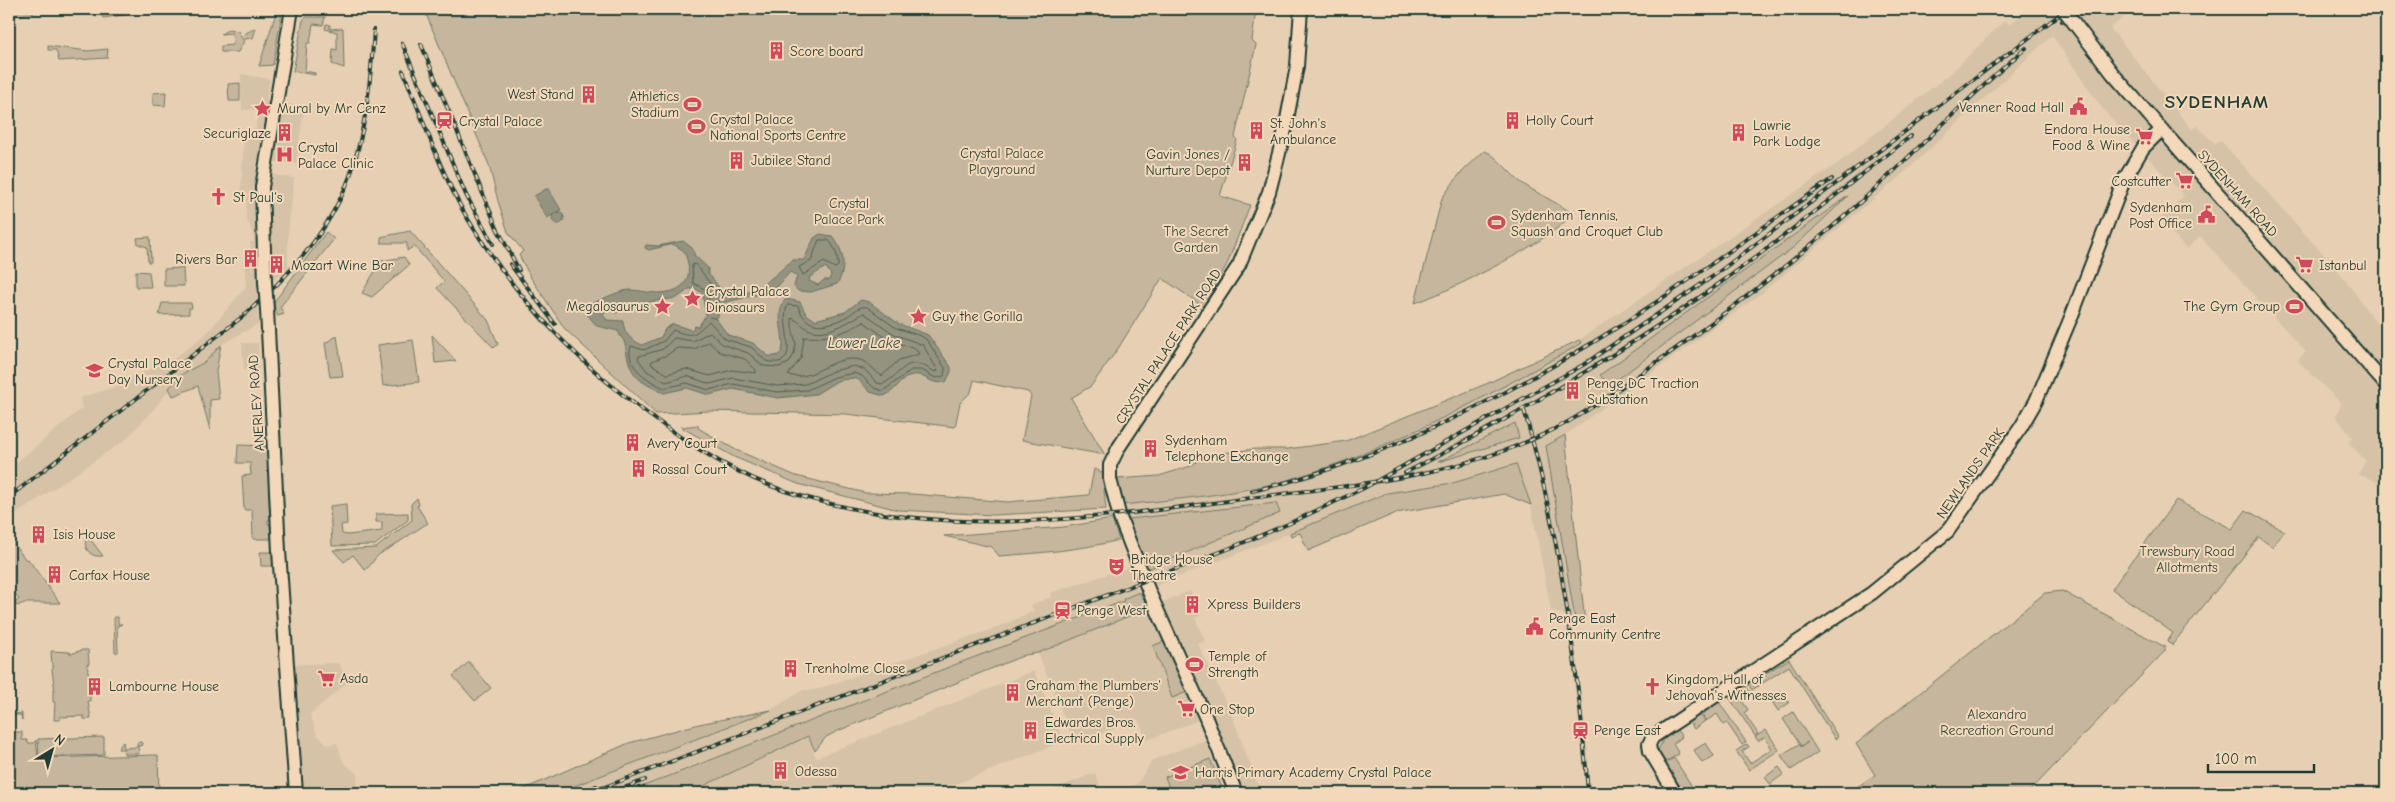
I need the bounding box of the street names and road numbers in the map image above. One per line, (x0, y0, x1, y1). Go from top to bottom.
street label: SYDENHAM ROAD (2194, 146, 2281, 241)
street label: CRYSTAL PALACE PARK ROAD (1112, 265, 1225, 427)
street label: ANERLEY ROAD (245, 354, 268, 452)
street label: NEWLANDS PARK (1933, 424, 2008, 522)

